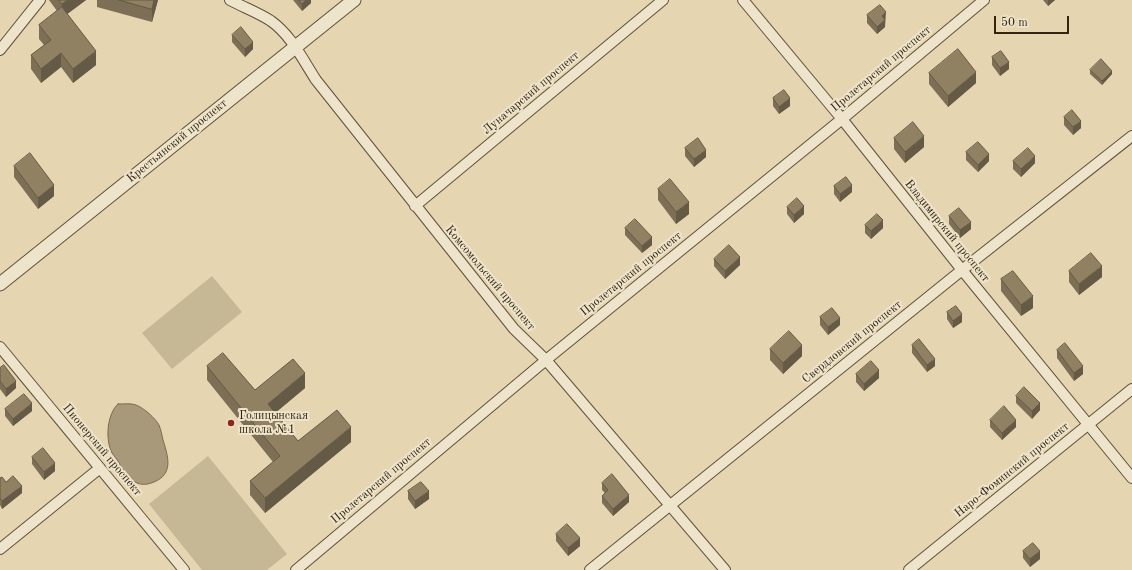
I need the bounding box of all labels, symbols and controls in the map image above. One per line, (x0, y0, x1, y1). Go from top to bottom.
scale bar (996, 8, 1071, 34)
text: 50 m (1001, 17, 1028, 29)
street label: Пролетарский проспект (828, 23, 934, 115)
street label: Луначарский проспект (480, 48, 582, 138)
street label: Крестьянский проспект (124, 96, 230, 186)
street label: Владимирский проспект (901, 177, 993, 285)
street label: Комсомольский проспект (442, 223, 538, 333)
street label: Пролетарский проспект (577, 229, 685, 319)
street label: Свердловский проспект (799, 297, 905, 387)
street label: Пионерский проспект (59, 401, 145, 499)
place label: Голицынская школа №1 (239, 409, 308, 437)
marker: Голицынская школа №1 (226, 418, 236, 428)
street label: Наро-Фоминский проспект (952, 419, 1072, 521)
street label: Пролетарский проспект (328, 435, 434, 527)

